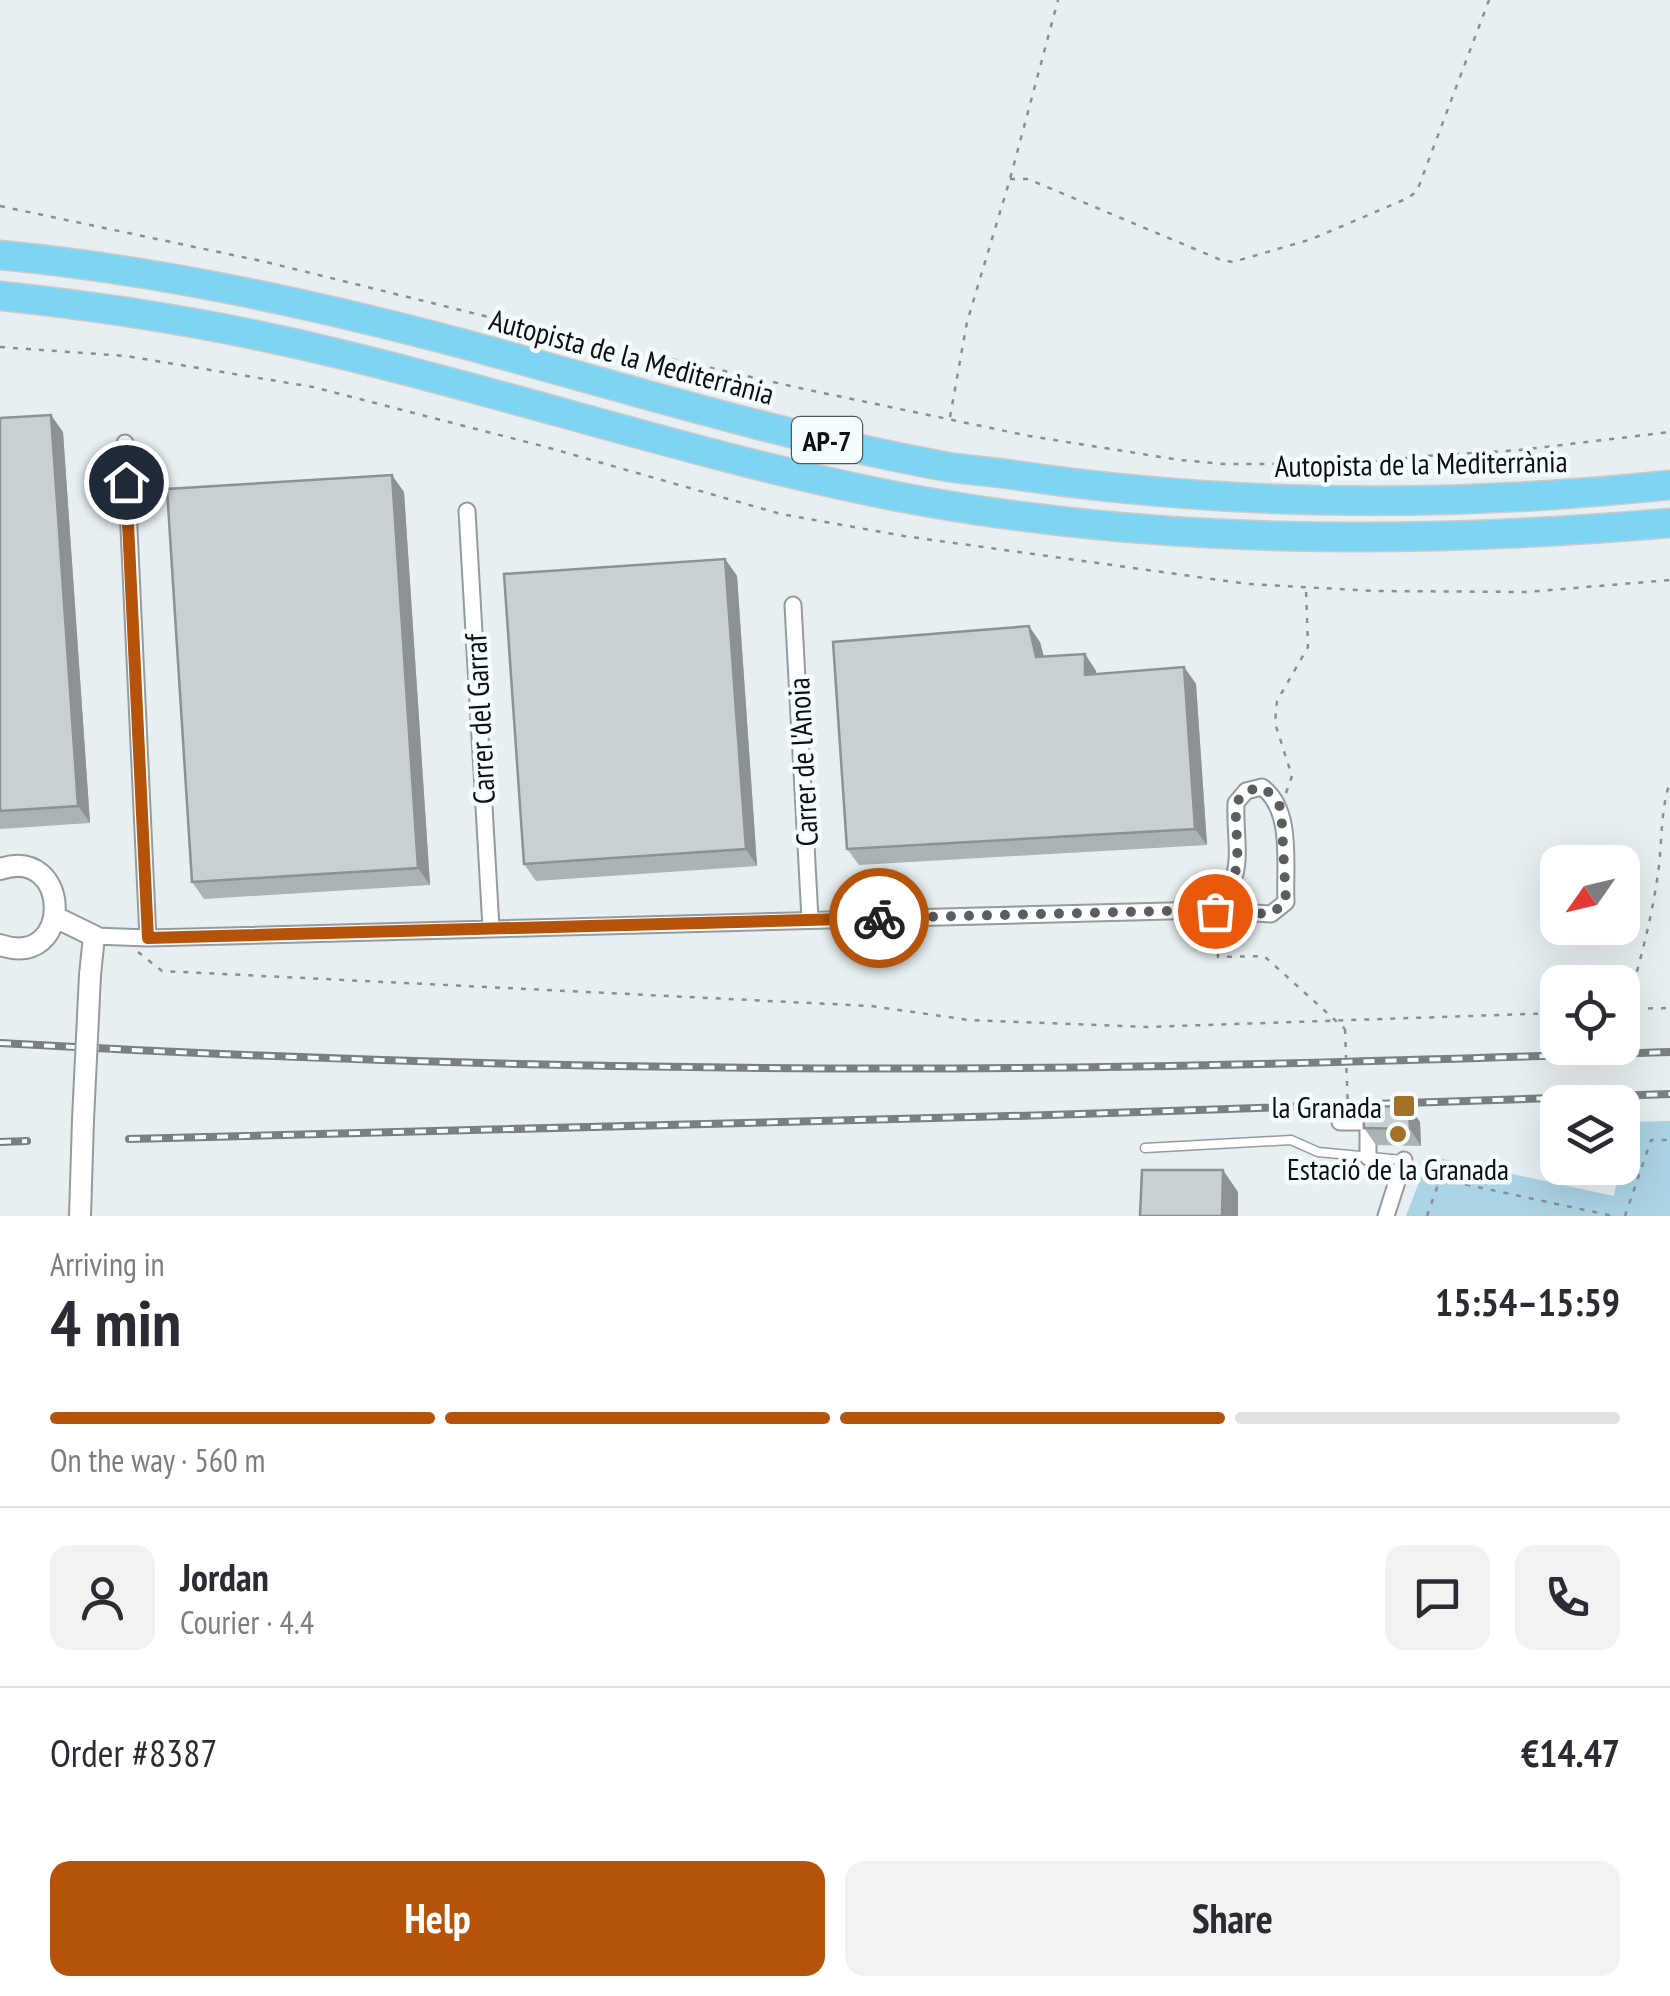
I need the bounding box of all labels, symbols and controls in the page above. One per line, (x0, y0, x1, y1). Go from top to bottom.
street label: Autopista de la Mediterrània (485, 299, 779, 413)
road number: AP-7 (792, 417, 862, 463)
pin (84, 440, 169, 525)
street label: Autopista de la Mediterrània (1274, 441, 1568, 485)
icon: home (99, 455, 154, 510)
street label: Carrer del Garraf (455, 632, 503, 805)
street label: Carrer de l'Anoia (778, 677, 826, 847)
north arrow (1540, 845, 1640, 945)
map controls (1540, 845, 1640, 1185)
courier (829, 868, 929, 968)
pin (1173, 869, 1258, 954)
icon: bag (1188, 884, 1243, 939)
icon: bike (852, 891, 907, 946)
button: locate (1540, 965, 1640, 1065)
button: layers (1540, 1085, 1640, 1185)
place label: la Granada (1272, 1087, 1382, 1126)
marker: la Granada (1391, 1093, 1417, 1119)
marker: Estació de la Granada (1387, 1123, 1409, 1145)
place label: Estació de la Granada (1287, 1149, 1509, 1188)
text: Arriving in (50, 1243, 165, 1285)
text: 15:54–15:59 (1435, 1277, 1620, 1326)
text: 4 min (50, 1280, 181, 1364)
text: On the way · 560 m (50, 1439, 265, 1481)
button: person (50, 1545, 155, 1650)
button: chat (1385, 1545, 1490, 1650)
button: phone (1515, 1545, 1620, 1650)
text: Jordan (180, 1552, 269, 1601)
text: Courier · 4.4 (180, 1601, 314, 1643)
text: Order #8387 (50, 1728, 217, 1777)
text: €14.47 (1521, 1728, 1620, 1777)
button: Help (50, 1861, 825, 1976)
button: Share (845, 1861, 1620, 1976)

